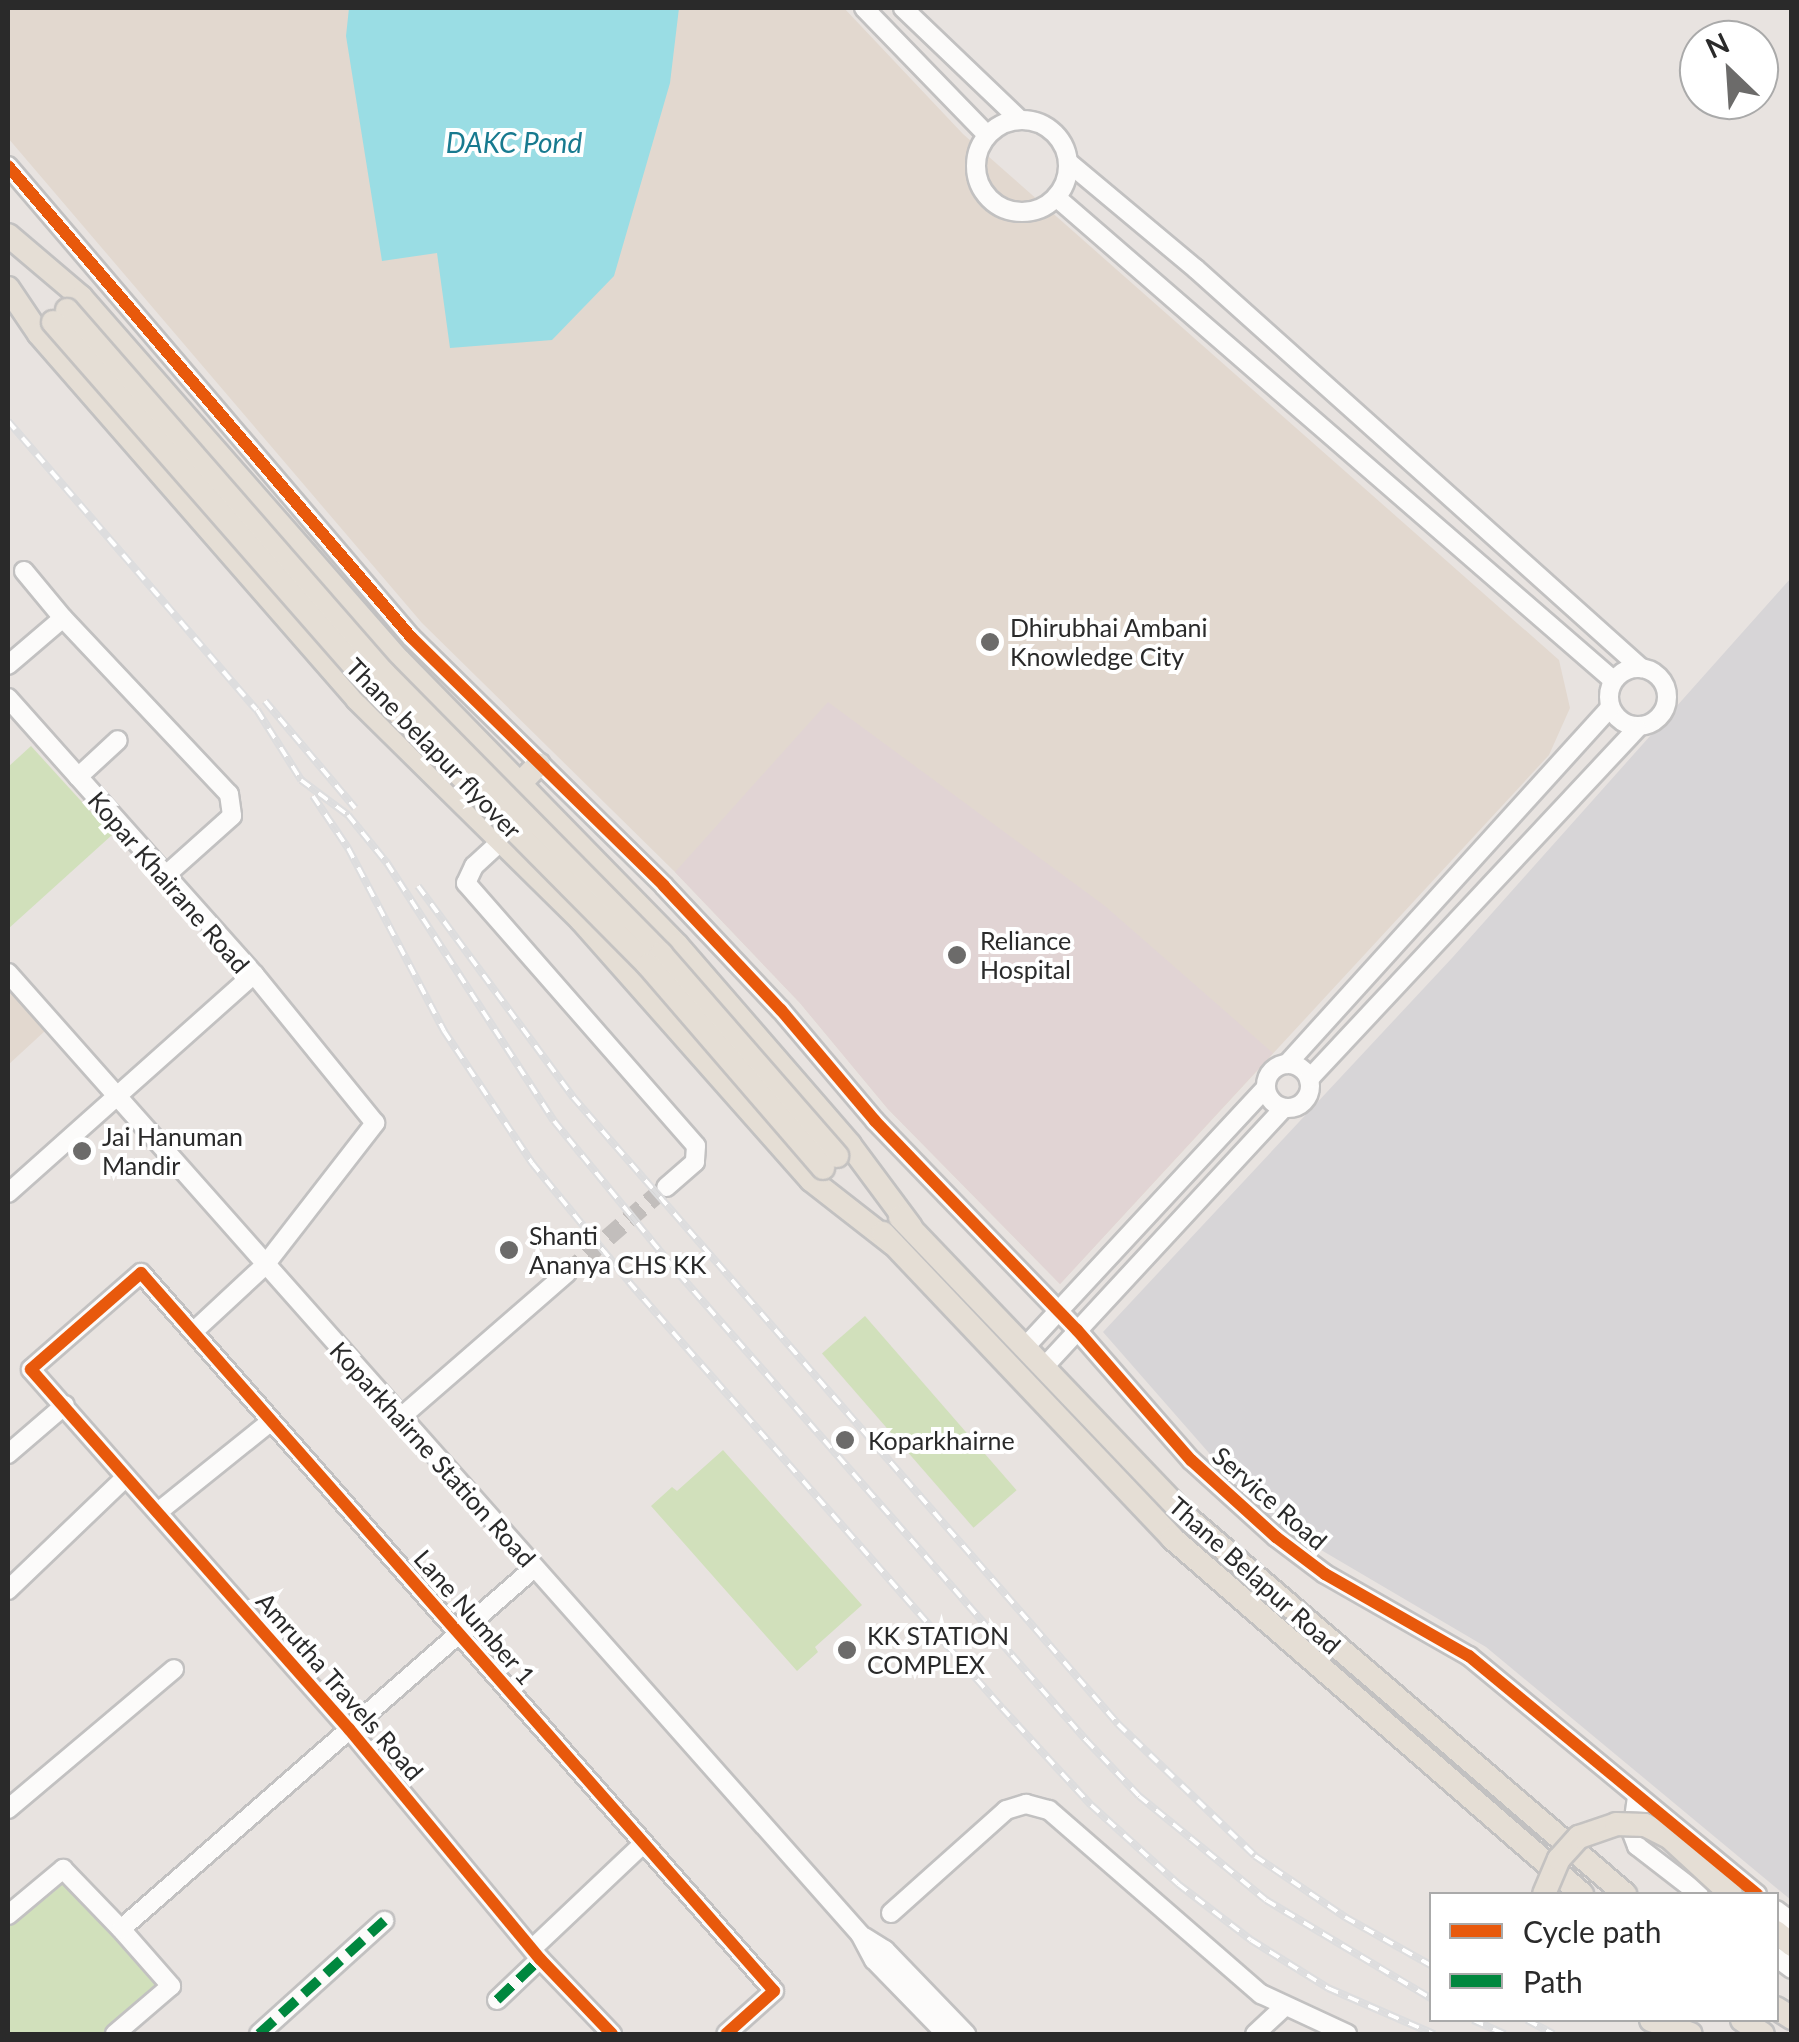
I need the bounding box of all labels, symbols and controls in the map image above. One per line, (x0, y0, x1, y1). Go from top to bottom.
north arrow (1679, 20, 1779, 120)
text: N (1700, 25, 1734, 65)
water label: DAKC Pond (446, 125, 582, 159)
place label: Dhirubhai Ambani Knowledge City (1010, 613, 1208, 672)
marker: Dhirubhai Ambani Knowledge City (979, 631, 1001, 653)
street label: Thane belapur flyover (340, 651, 528, 845)
street label: Kopar Khairane Road (82, 785, 256, 979)
place label: Reliance Hospital (980, 926, 1071, 985)
marker: Reliance Hospital (944, 942, 970, 968)
place label: Jai Hanuman Mandir (102, 1122, 243, 1181)
marker: Jai Hanuman Mandir (71, 1140, 93, 1162)
place label: Shanti Ananya CHS KK (529, 1221, 706, 1280)
marker: Shanti Ananya CHS KK (498, 1239, 520, 1261)
street label: Koparkhairne Station Road (324, 1335, 542, 1573)
place label: Koparkhairne (868, 1425, 1015, 1455)
marker: Koparkhairne (832, 1427, 858, 1453)
street label: Service Road (1207, 1440, 1333, 1556)
street label: Thane Belapur Road (1163, 1490, 1347, 1660)
street label: Lane Number 1 (408, 1543, 542, 1691)
street label: Amrutha Travels Road (250, 1586, 430, 1786)
place label: KK STATION COMPLEX (867, 1621, 1009, 1680)
marker: KK STATION COMPLEX (836, 1639, 858, 1661)
legend (1429, 1892, 1779, 2022)
text: Cycle path (1523, 1913, 1662, 1949)
text: Path (1523, 1963, 1583, 1999)

